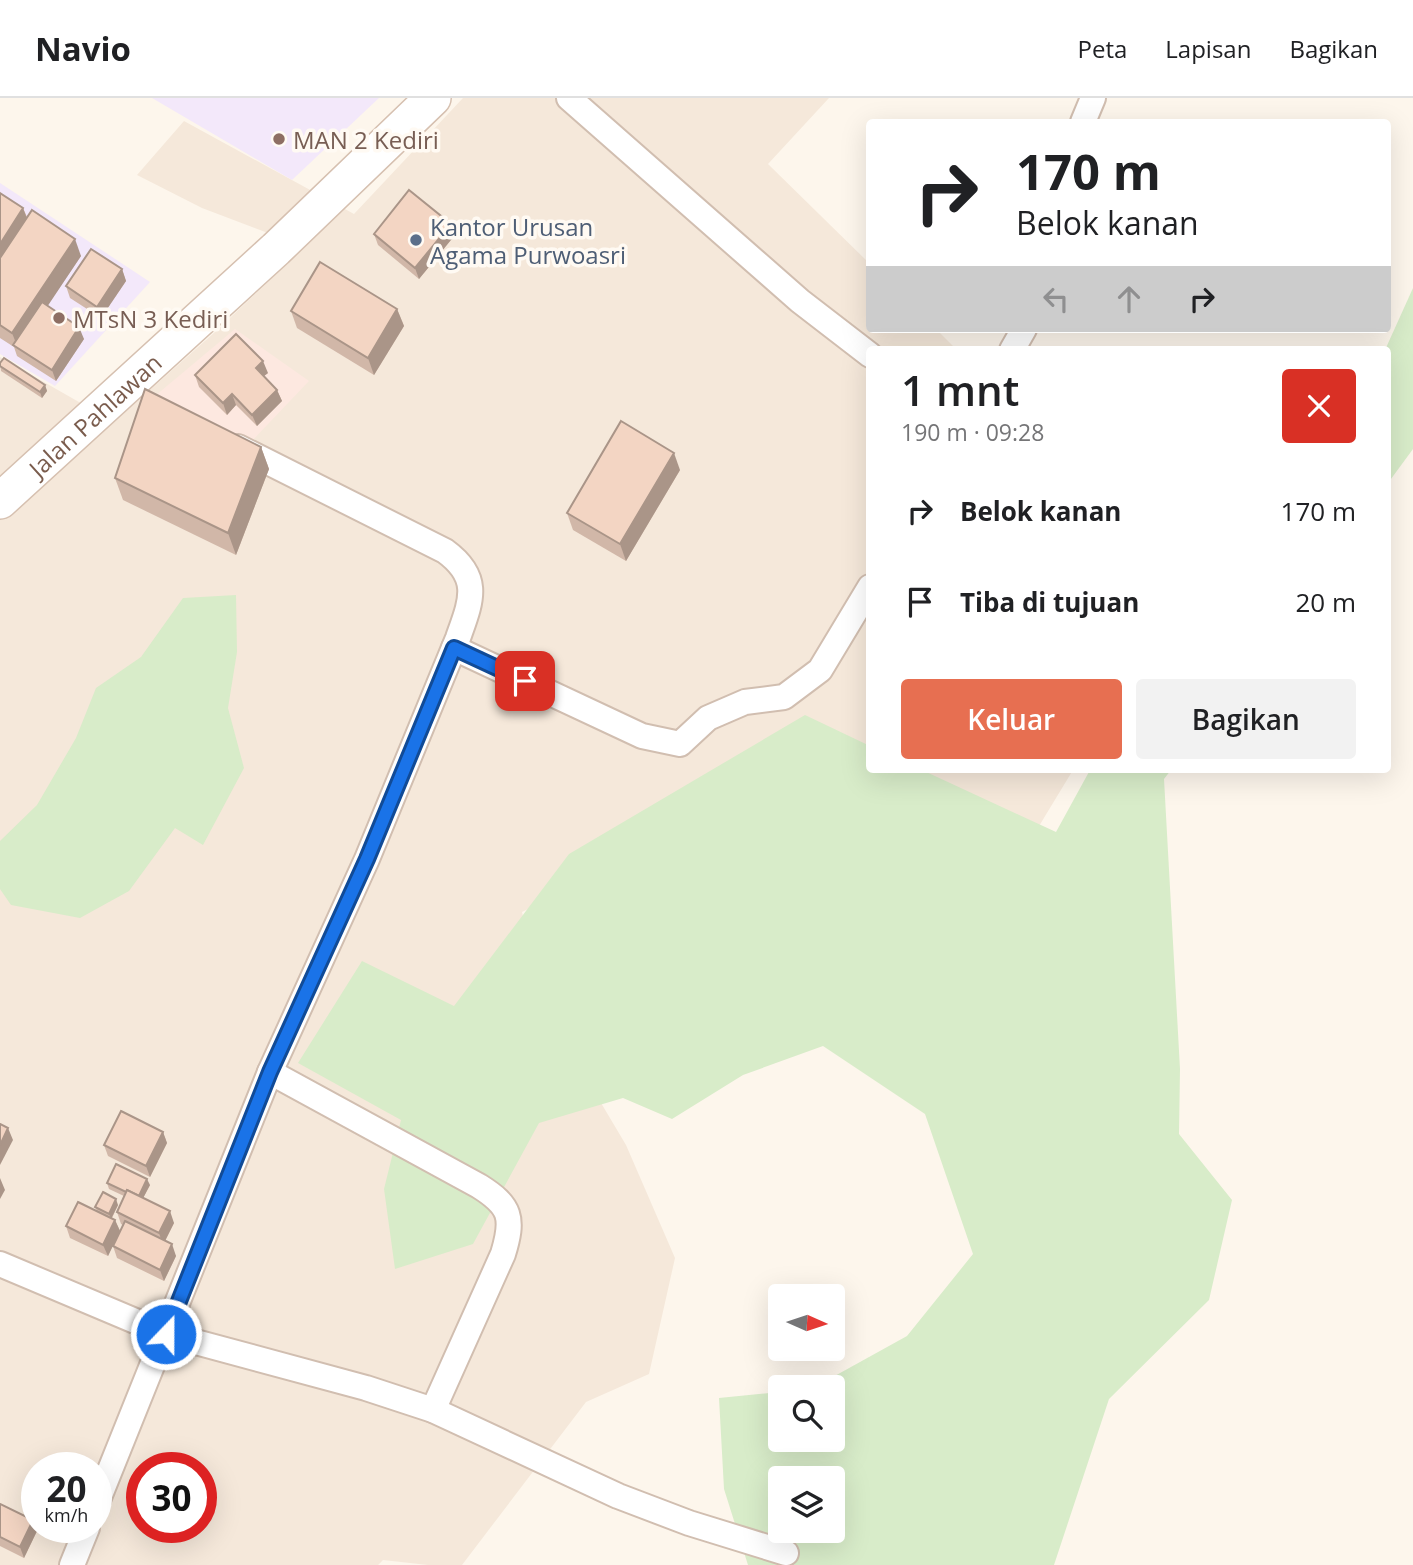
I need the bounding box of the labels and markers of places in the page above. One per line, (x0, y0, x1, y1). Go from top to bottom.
place label: MAN 2 Kediri (293, 123, 439, 156)
marker: MAN 2 Kediri (271, 131, 287, 147)
place label: Kantor Urusan Agama Purwoasri (430, 210, 626, 271)
marker: Kantor Urusan Agama Purwoasri (408, 232, 424, 248)
place label: MTsN 3 Kediri (73, 302, 228, 335)
marker: MTsN 3 Kediri (51, 310, 67, 326)
pin (495, 651, 555, 711)

